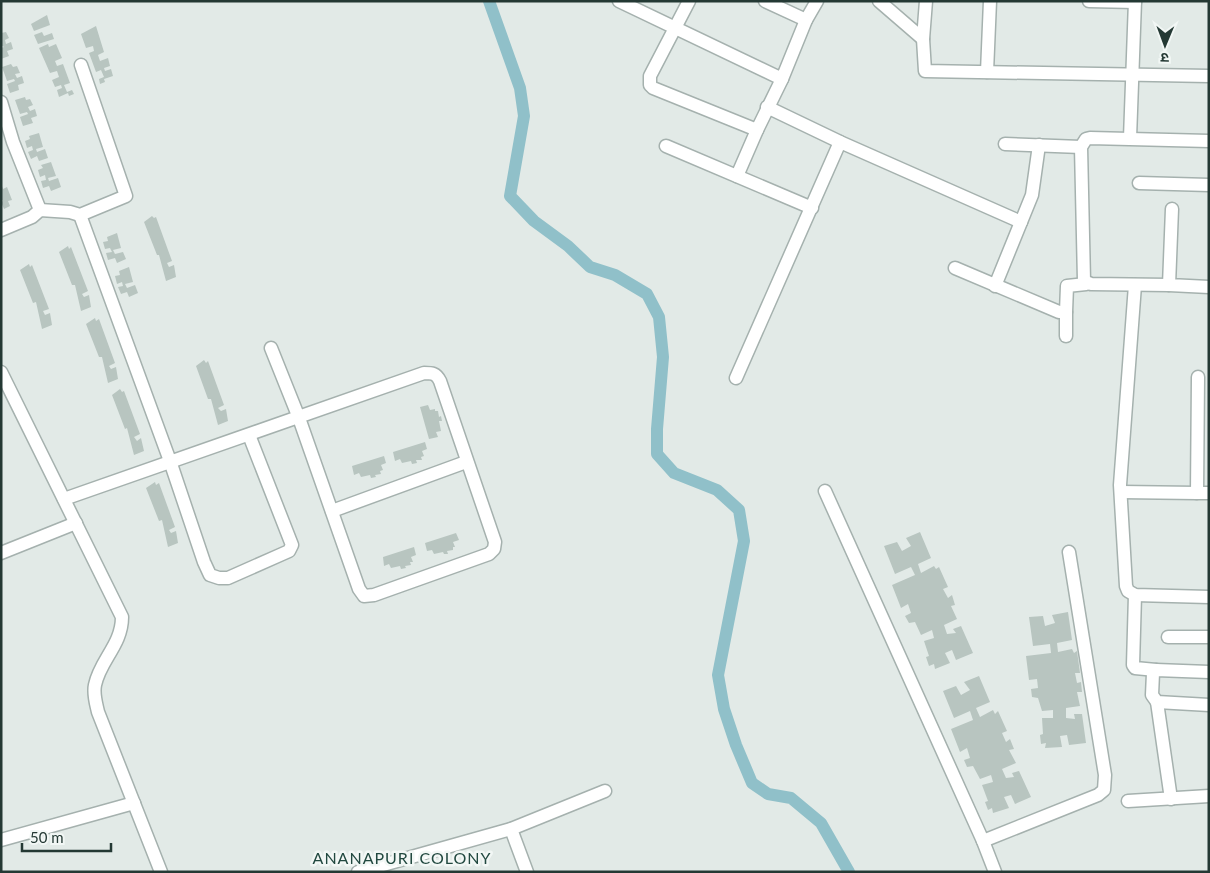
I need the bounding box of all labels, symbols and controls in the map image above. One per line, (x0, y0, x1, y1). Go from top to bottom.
north arrow (1140, 20, 1190, 70)
text: उ (1160, 50, 1169, 67)
scale bar (22, 820, 111, 852)
text: 50 m (30, 828, 64, 846)
district label: ANANAPURI COLONY (313, 848, 491, 867)

